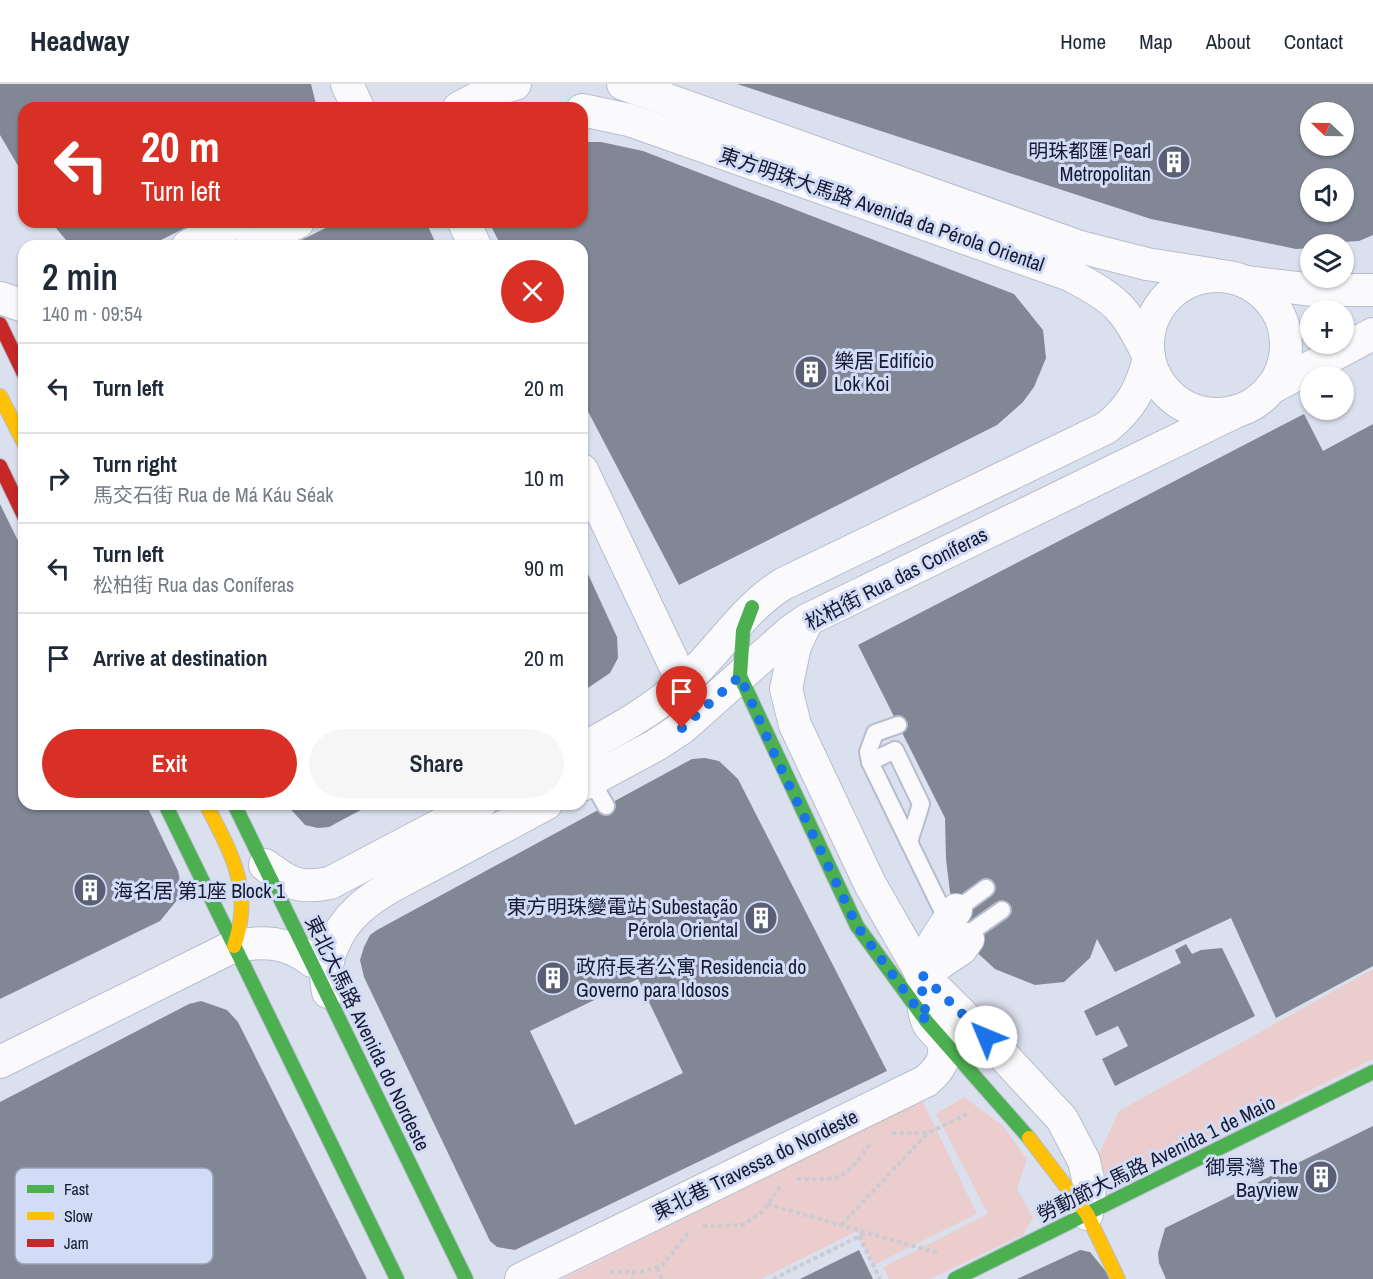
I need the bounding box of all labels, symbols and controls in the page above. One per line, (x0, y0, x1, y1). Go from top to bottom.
text: Headway (30, 22, 130, 60)
text: Home (1060, 27, 1106, 56)
text: Map (1139, 27, 1173, 56)
text: About (1206, 27, 1251, 56)
text: Contact (1284, 27, 1343, 56)
north arrow (1300, 102, 1354, 156)
map controls (1300, 102, 1354, 420)
text: 20 m (141, 119, 220, 175)
icon: left (42, 126, 120, 204)
place label: 明珠都匯 Pearl Metropolitan (1028, 137, 1151, 187)
street label: 東方明珠大馬路 Avenida da Pérola Oriental (716, 141, 1048, 277)
building icon: 明珠都匯 Pearl Metropolitan (1156, 144, 1192, 180)
button: sound (1300, 168, 1354, 222)
text: Turn left (141, 173, 220, 209)
button: layers (1300, 234, 1354, 288)
text: 2 min (42, 253, 118, 301)
button: close (501, 260, 564, 323)
text: 140 m · 09:54 (42, 300, 142, 327)
button: + (1300, 300, 1354, 354)
place label: 樂居 Edifício Lok Koi (834, 347, 934, 397)
building icon: 樂居 Edifício Lok Koi (793, 354, 829, 390)
button: − (1300, 366, 1354, 420)
icon: left (42, 372, 75, 405)
text: Turn left (93, 373, 164, 403)
text: 20 m (524, 373, 564, 403)
text: Turn right (93, 449, 177, 479)
icon: right (42, 462, 75, 495)
text: 10 m (524, 463, 564, 493)
text: 馬交石街 Rua de Má Káu Séak (93, 481, 333, 508)
street label: 松柏街 Rua das Coníferas (800, 520, 992, 636)
text: Turn left (93, 539, 164, 569)
icon: left (42, 552, 75, 585)
text: 90 m (524, 553, 564, 583)
text: 松柏街 Rua das Coníferas (93, 571, 294, 598)
icon: arrive (42, 642, 75, 675)
text: Arrive at destination (93, 643, 267, 673)
text: 20 m (524, 643, 564, 673)
pin (656, 666, 707, 728)
icon: arrive (665, 675, 698, 708)
button: Exit (42, 729, 297, 798)
button: Share (309, 729, 564, 798)
building icon: 海名居 第1座 Block 1 (72, 872, 108, 908)
place label: 海名居 第1座 Block 1 (113, 877, 285, 904)
place label: 東方明珠變電站 Subestação Pérola Oriental (507, 893, 738, 943)
building icon: 東方明珠變電站 Subestação Pérola Oriental (743, 900, 779, 936)
street label: 東北大馬路 Avenida do Nordeste (299, 911, 437, 1155)
place label: 政府長者公寓 Residencia do Governo para Idosos (576, 953, 806, 1003)
building icon: 政府長者公寓 Residencia do Governo para Idosos (535, 960, 571, 996)
position arrow (954, 1005, 1018, 1069)
street label: 勞動節大馬路 Avenida 1 de Maio (1032, 1088, 1280, 1228)
street label: 東北巷 Travessa do Nordeste (648, 1102, 862, 1226)
place label: 御景灣 The Bayview (1205, 1153, 1298, 1203)
building icon: 御景灣 The Bayview (1303, 1159, 1339, 1195)
legend (15, 1168, 213, 1264)
text: Fast (64, 1178, 89, 1200)
text: Slow (64, 1205, 93, 1227)
text: Jam (64, 1232, 89, 1254)

